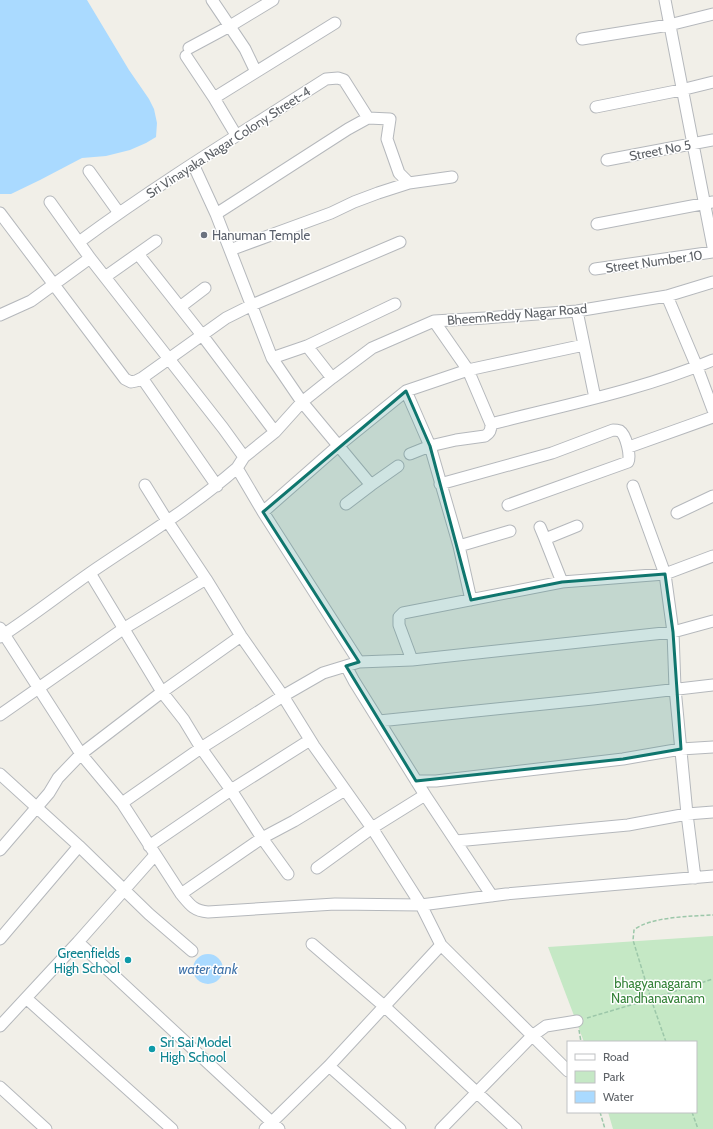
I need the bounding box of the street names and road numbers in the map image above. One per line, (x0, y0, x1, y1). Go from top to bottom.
street label: Sri Vinayaka Nagar Colony Street-4 (143, 83, 314, 201)
street label: Street No 5 (628, 136, 692, 164)
street label: Street Number 10 (604, 246, 704, 276)
street label: BheemReddy Nagar Road (446, 300, 588, 328)

